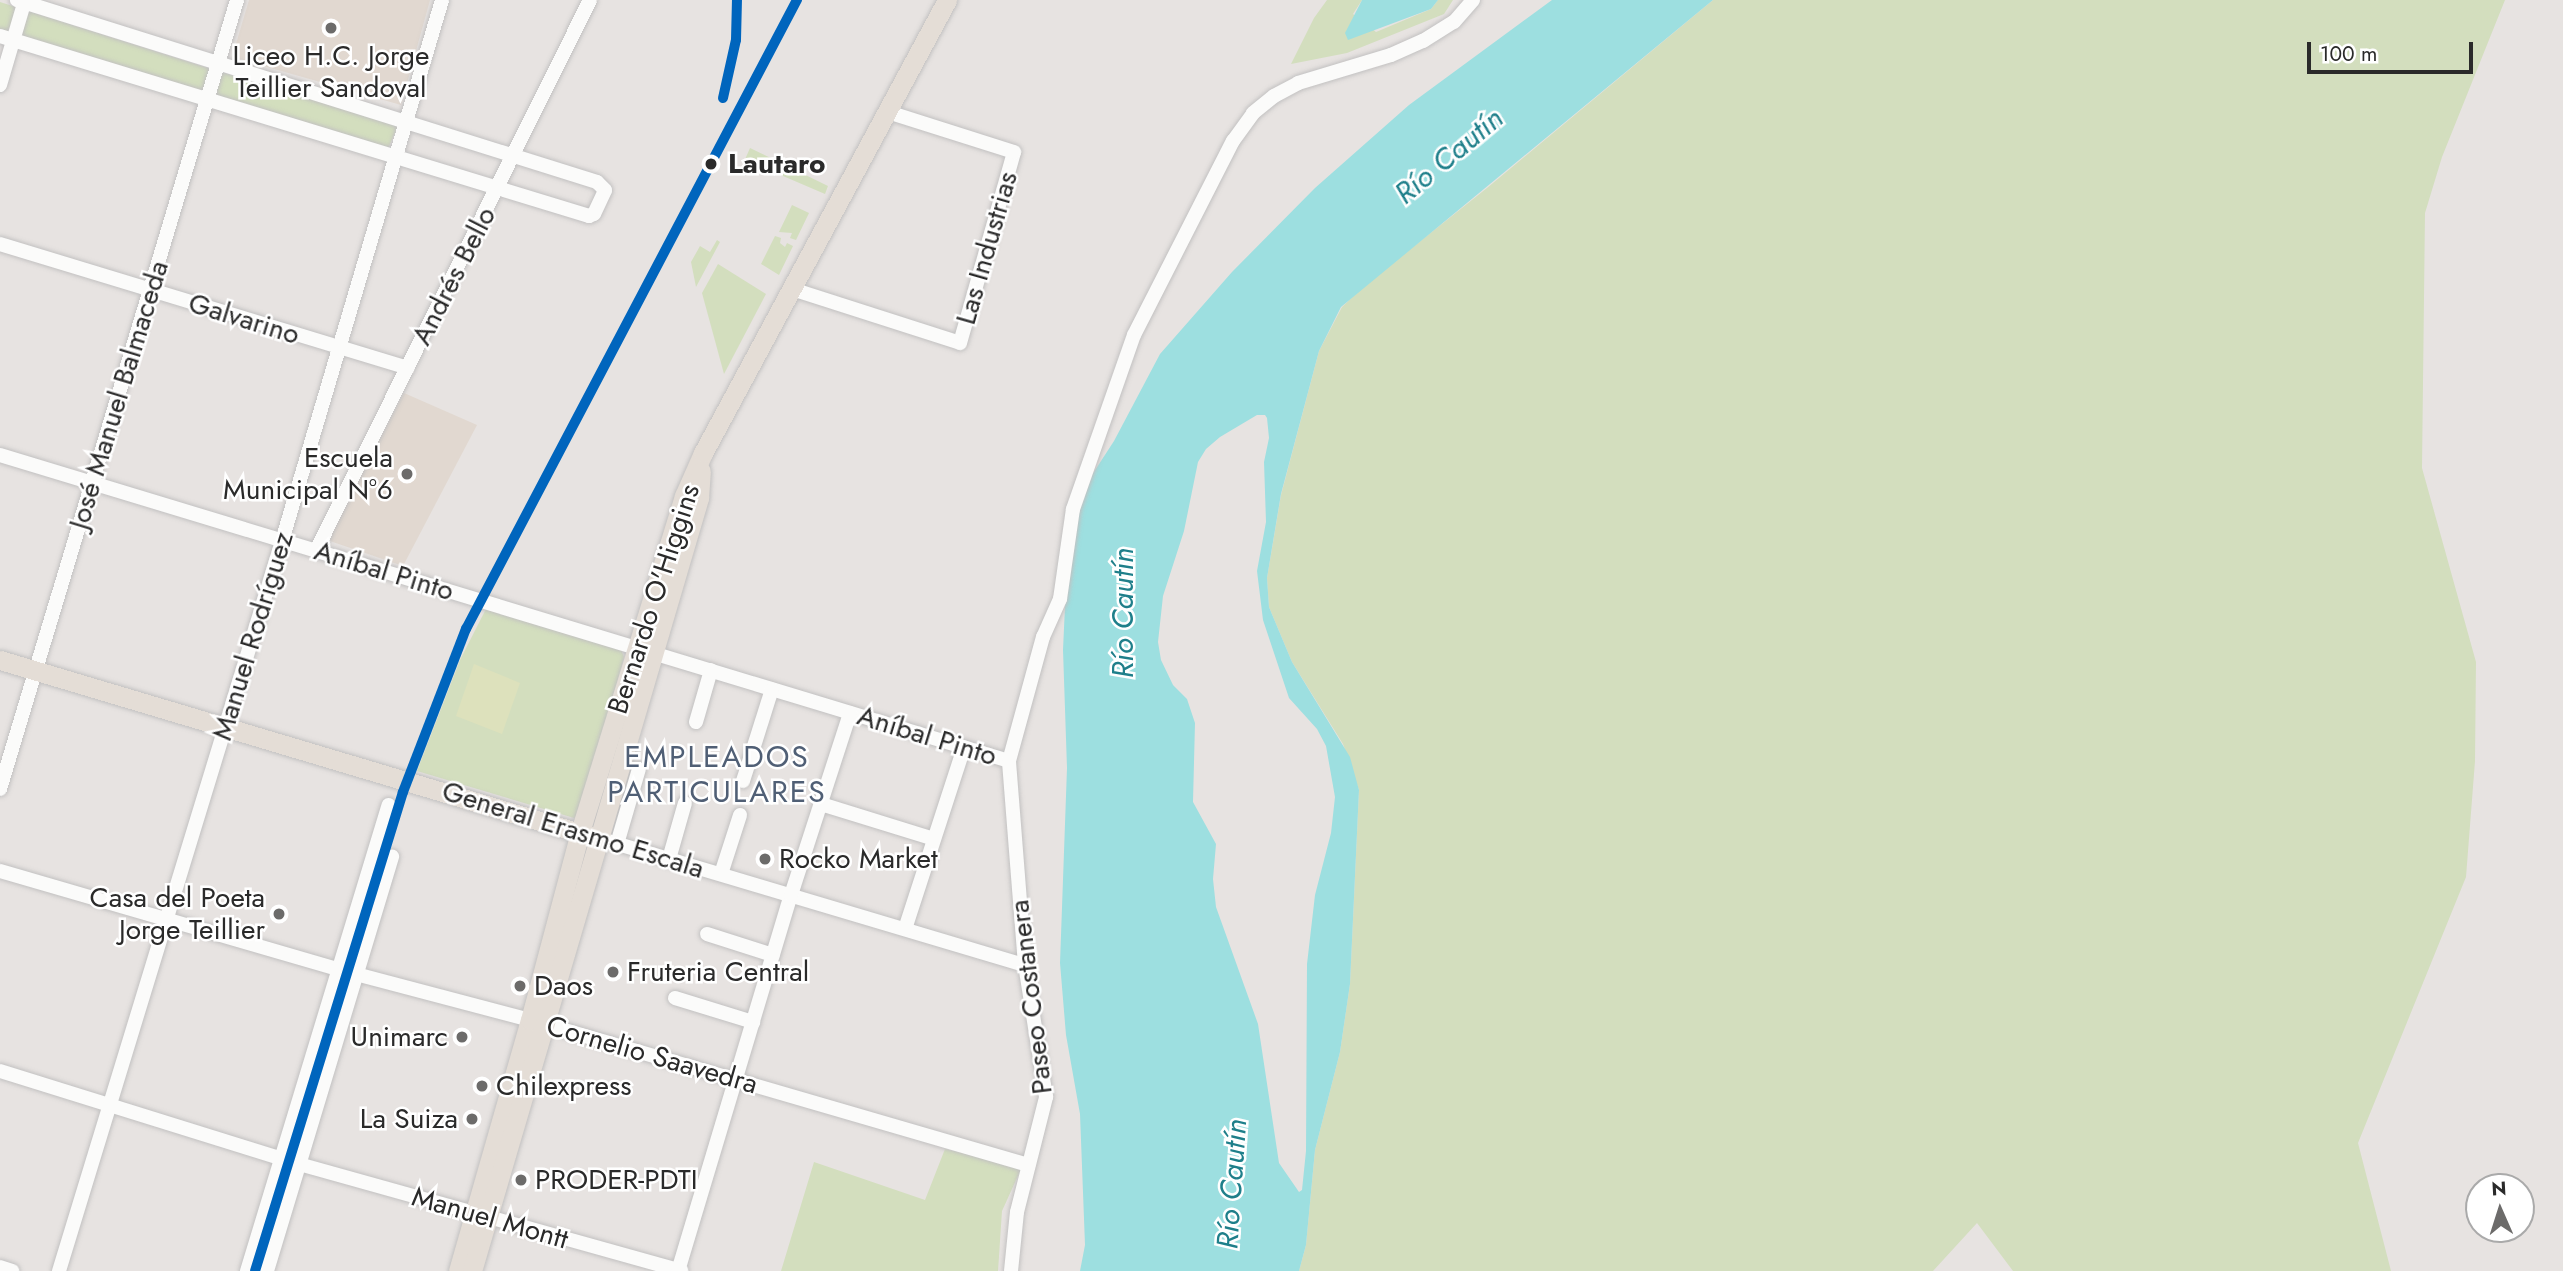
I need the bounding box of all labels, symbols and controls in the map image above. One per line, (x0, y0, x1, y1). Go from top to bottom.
marker: Liceo H.C. Jorge Teillier Sandoval (323, 20, 339, 36)
scale bar (2311, 28, 2477, 72)
place label: Liceo H.C. Jorge Teillier Sandoval (233, 39, 429, 105)
text: 100 m (2320, 39, 2377, 69)
water label: Río Cautín (1387, 100, 1511, 212)
place label: Lautaro (728, 147, 826, 181)
marker: Lautaro (700, 153, 722, 175)
street label: Las Industrias (949, 168, 1025, 328)
street label: Andrés Bello (405, 201, 503, 351)
street label: José Manuel Balmaceda (62, 257, 176, 533)
street label: Galvarino (184, 286, 304, 352)
place label: Escuela Municipal N°6 (223, 441, 393, 507)
marker: Escuela Municipal N°6 (399, 466, 415, 482)
street label: Bernardo O'Higgins (601, 480, 707, 718)
street label: Manuel Rodríguez (205, 528, 301, 744)
street label: Aníbal Pinto (310, 534, 458, 608)
water label: Río Cautín (1105, 548, 1141, 678)
street label: Aníbal Pinto (853, 699, 1001, 773)
district label: EMPLEADOS PARTICULARES (609, 739, 825, 810)
street label: General Erasmo Escala (438, 774, 708, 886)
place label: Rocko Market (779, 842, 938, 876)
marker: Rocko Market (757, 851, 773, 867)
place label: Casa del Poeta Jorge Teillier (90, 881, 265, 947)
street label: Paseo Costanera (1002, 898, 1060, 1096)
marker: Casa del Poeta Jorge Teillier (271, 906, 287, 922)
place label: Fruteria Central (627, 955, 809, 989)
marker: Fruteria Central (605, 964, 621, 980)
place label: Daos (534, 969, 593, 1003)
marker: Daos (512, 978, 528, 994)
street label: Cornelio Saavedra (543, 1009, 761, 1101)
place label: Unimarc (351, 1020, 448, 1054)
marker: Unimarc (454, 1029, 470, 1045)
place label: Chilexpress (496, 1069, 631, 1103)
marker: Chilexpress (474, 1078, 490, 1094)
place label: La Suiza (360, 1102, 458, 1136)
marker: La Suiza (464, 1111, 480, 1127)
water label: Río Cautín (1209, 1118, 1255, 1250)
place label: PRODER-PDTI (535, 1163, 698, 1197)
marker: PRODER-PDTI (513, 1172, 529, 1188)
north arrow (2465, 1173, 2535, 1243)
text: N (2491, 1175, 2507, 1202)
street label: Manuel Montt (408, 1180, 572, 1256)

